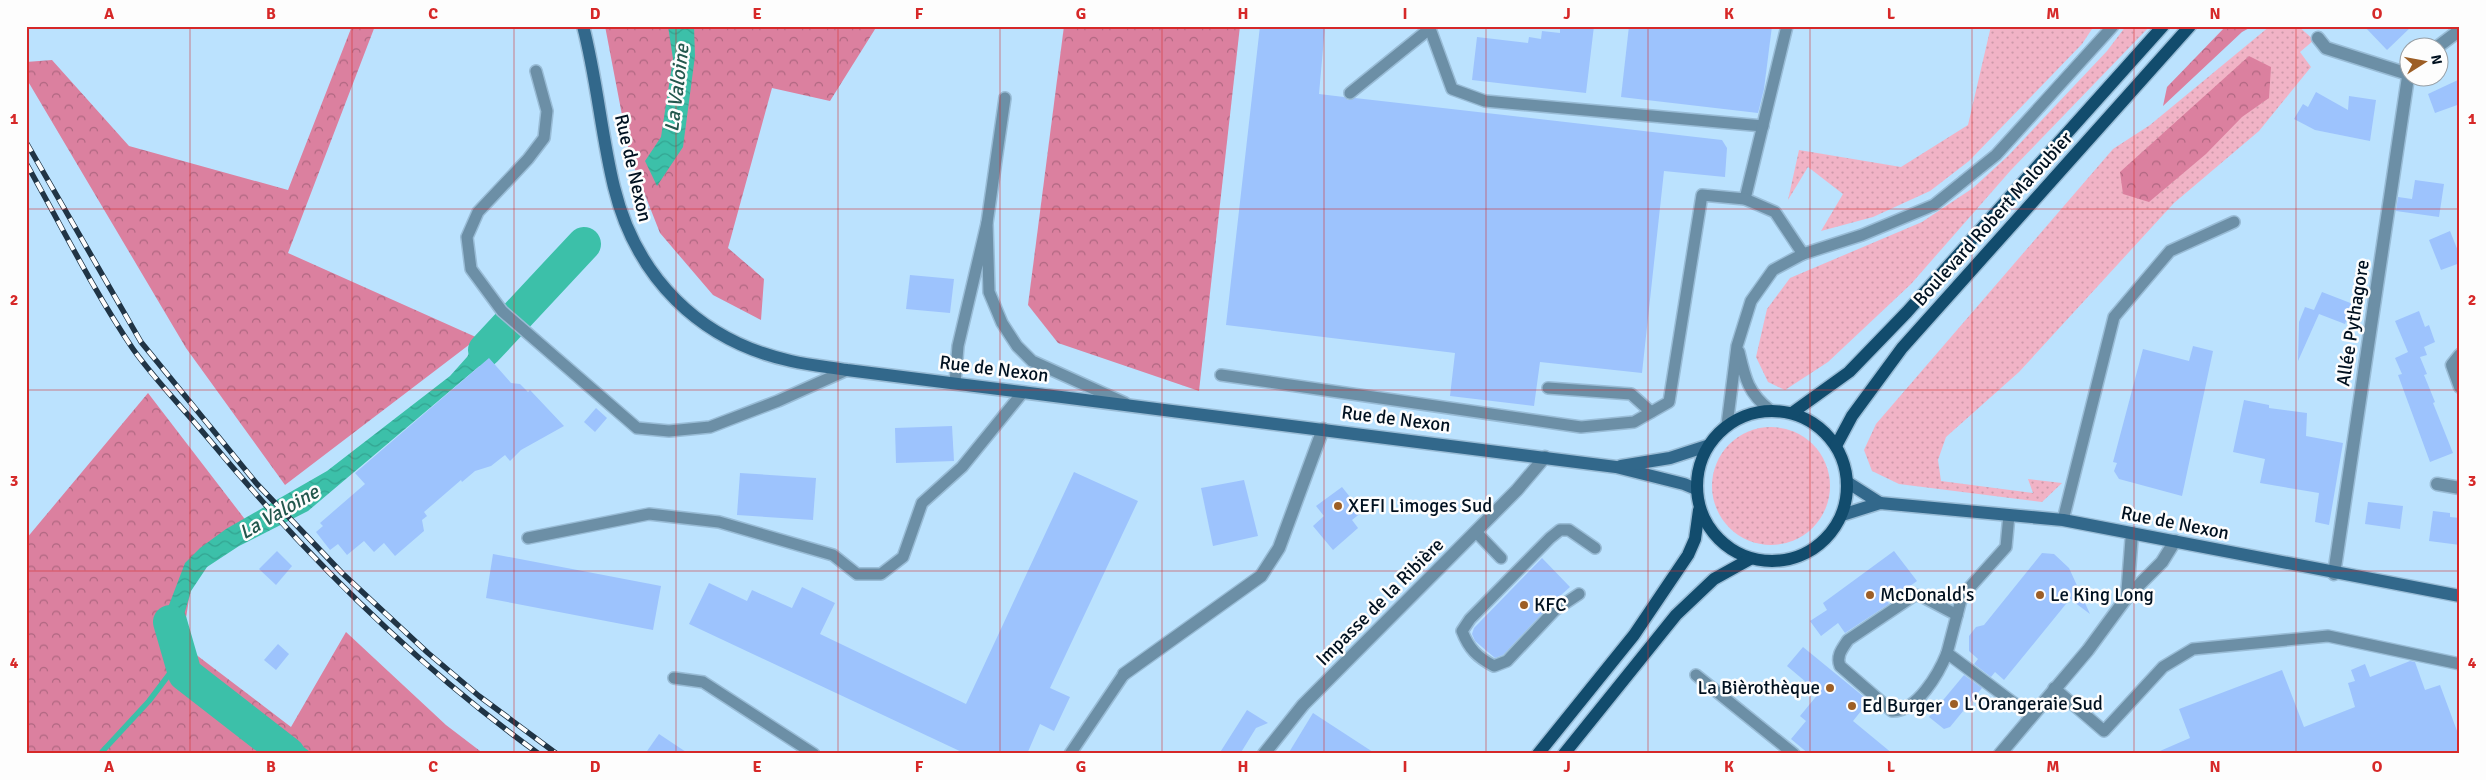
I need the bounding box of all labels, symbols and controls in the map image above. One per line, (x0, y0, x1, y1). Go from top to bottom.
text: A (104, 4, 115, 24)
text: B (266, 4, 276, 24)
text: C (428, 4, 438, 24)
text: D (590, 4, 601, 24)
text: E (752, 4, 762, 24)
text: F (915, 4, 924, 24)
text: G (1076, 4, 1086, 24)
text: H (1238, 4, 1248, 24)
text: I (1402, 4, 1408, 24)
text: J (1563, 4, 1571, 24)
text: K (1724, 4, 1734, 24)
text: L (1887, 4, 1896, 24)
text: M (2046, 4, 2060, 24)
text: N (2209, 4, 2221, 24)
text: O (2372, 4, 2383, 24)
north arrow (2398, 38, 2448, 88)
water label: La Valoine (659, 42, 695, 133)
text: N (2427, 53, 2446, 66)
text: 1 (10, 109, 19, 129)
text: 1 (2468, 109, 2477, 129)
street label: Rue de Nexon (609, 112, 657, 224)
street label: Boulevard Robert Maloubier (1908, 127, 2078, 311)
street label: Allée Pythagore (2331, 258, 2375, 388)
text: 2 (10, 290, 18, 310)
text: 2 (2468, 290, 2476, 310)
street label: Rue de Nexon (938, 350, 1050, 388)
street label: Rue de Nexon (1340, 400, 1452, 438)
text: 3 (10, 471, 18, 491)
text: 3 (2468, 471, 2476, 491)
water label: La Valoine (235, 479, 324, 545)
place label: XEFI Limoges Sud (1348, 494, 1492, 518)
marker: XEFI Limoges Sud (1332, 500, 1344, 512)
street label: Rue de Nexon (2119, 501, 2231, 545)
street label: Impasse de la Ribière (1311, 533, 1449, 671)
place label: McDonald's (1880, 583, 1974, 607)
place label: Le King Long (2050, 583, 2154, 607)
marker: McDonald's (1864, 589, 1876, 601)
marker: Le King Long (2034, 589, 2046, 601)
place label: KFC (1534, 593, 1567, 617)
marker: KFC (1518, 599, 1530, 611)
text: 4 (10, 653, 19, 673)
text: 4 (2468, 653, 2477, 673)
place label: La Bièrothèque (1698, 676, 1820, 700)
marker: La Bièrothèque (1824, 682, 1836, 694)
place label: L'Orangeraie Sud (1964, 692, 2103, 716)
place label: Ed Burger (1862, 694, 1942, 718)
marker: L'Orangeraie Sud (1948, 698, 1960, 710)
marker: Ed Burger (1846, 700, 1858, 712)
text: A (104, 757, 115, 777)
text: B (266, 757, 276, 777)
text: C (428, 757, 438, 777)
text: D (590, 757, 601, 777)
text: E (752, 757, 762, 777)
text: F (915, 757, 924, 777)
text: G (1076, 757, 1086, 777)
text: H (1238, 757, 1248, 777)
text: I (1402, 757, 1408, 777)
text: J (1563, 757, 1571, 777)
text: K (1724, 757, 1734, 777)
text: L (1887, 757, 1896, 777)
text: M (2046, 757, 2060, 777)
text: N (2209, 757, 2221, 777)
text: O (2372, 757, 2383, 777)

